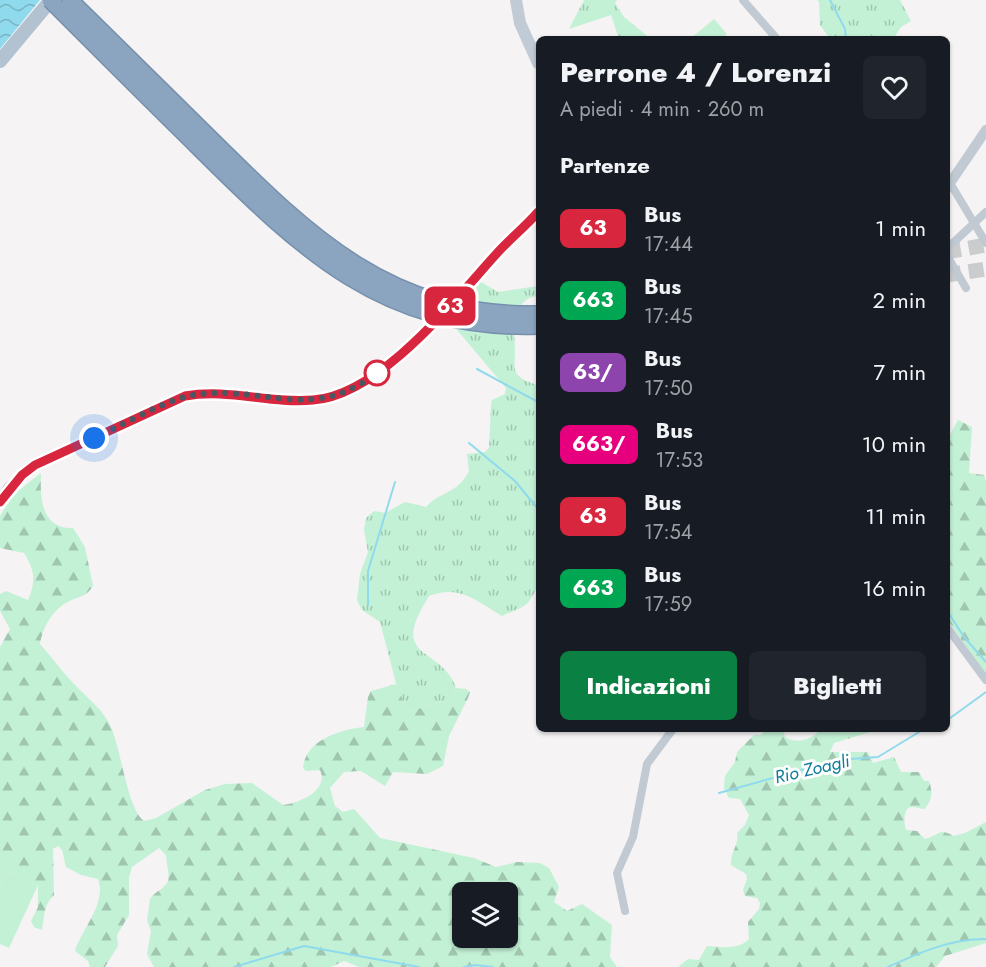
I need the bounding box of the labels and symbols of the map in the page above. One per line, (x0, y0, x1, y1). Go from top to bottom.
line badge: 63 (423, 286, 477, 326)
unlabelled marker (364, 360, 390, 386)
your location (79, 423, 109, 453)
water label: Rio Zoagli (772, 748, 853, 790)

